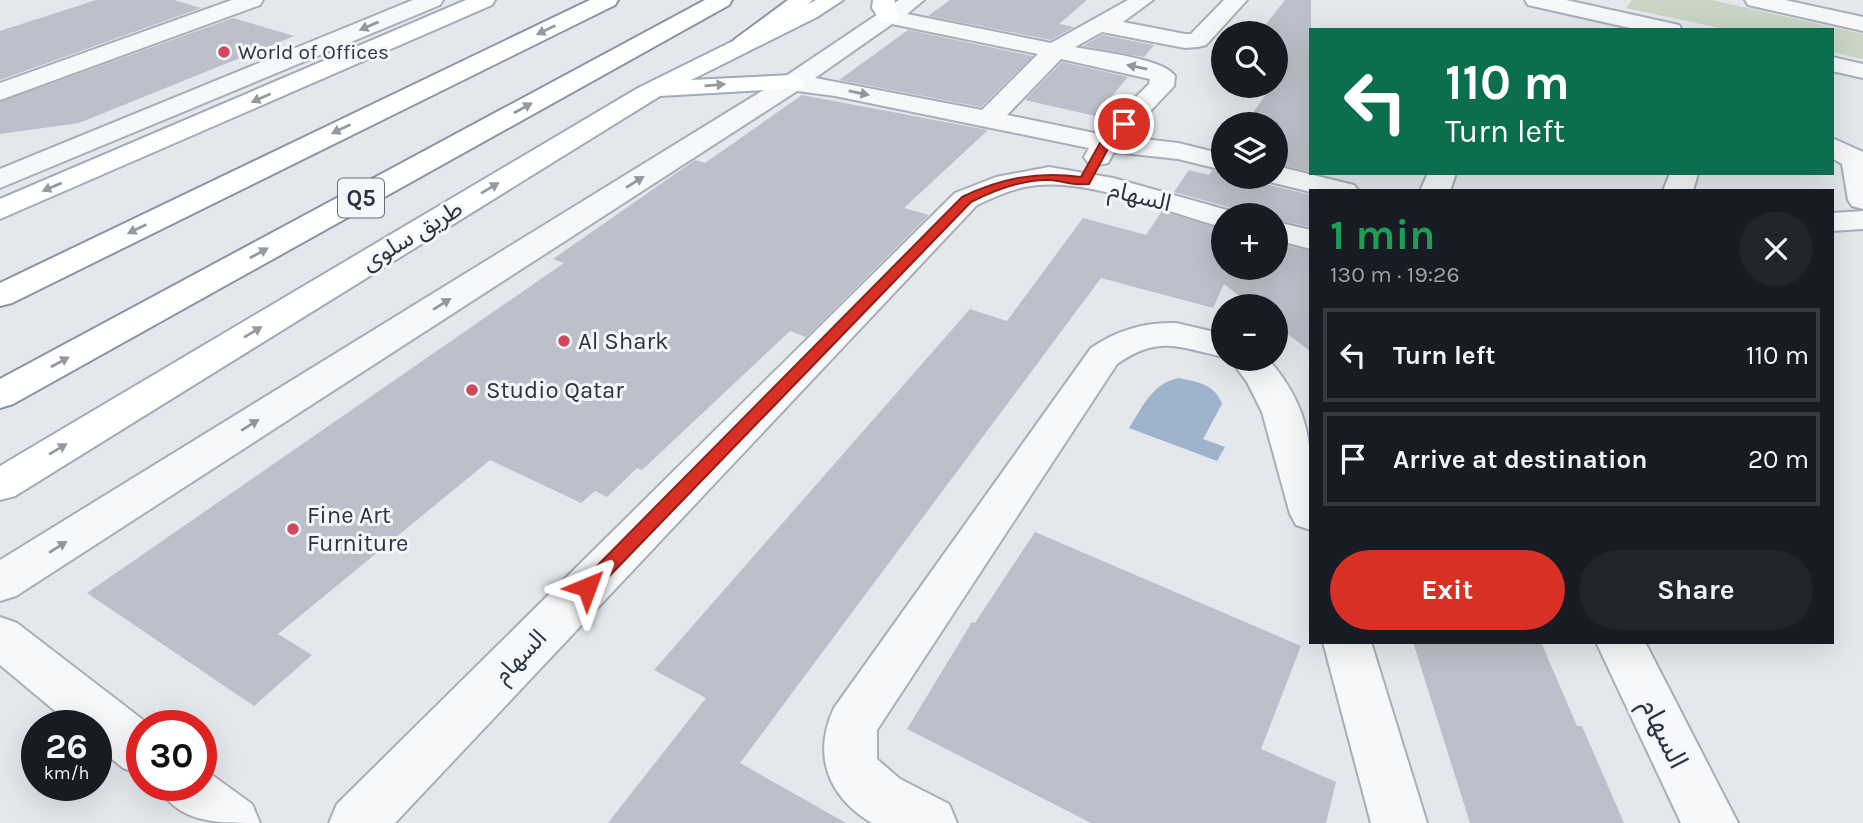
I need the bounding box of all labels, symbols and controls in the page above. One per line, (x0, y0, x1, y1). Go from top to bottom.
one-way arrow (358, 21, 379, 32)
map controls (1211, 21, 1288, 371)
button: search (1211, 21, 1288, 98)
one-way arrow (536, 24, 556, 36)
place label: World of Offices (238, 40, 389, 64)
marker: World of Offices (216, 44, 232, 60)
text: 110 m (1445, 54, 1570, 111)
icon: left (1330, 56, 1421, 147)
one-way arrow (1126, 61, 1148, 72)
one-way arrow (704, 79, 726, 90)
one-way arrow (848, 88, 870, 99)
one-way arrow (251, 92, 271, 104)
pin (1094, 94, 1154, 154)
one-way arrow (514, 103, 534, 115)
icon: arrive (1105, 105, 1143, 143)
button: layers (1211, 112, 1288, 189)
text: Turn left (1445, 113, 1565, 150)
one-way arrow (331, 124, 351, 135)
street label: السهام (1105, 175, 1174, 221)
one-way arrow (625, 176, 644, 189)
road number: Q5 (338, 178, 384, 218)
one-way arrow (41, 182, 62, 193)
one-way arrow (480, 182, 499, 195)
street label: طريق سلوى (356, 194, 468, 277)
button: + (1211, 203, 1288, 280)
text: 1 min (1330, 210, 1435, 260)
button: close (1739, 212, 1813, 286)
one-way arrow (127, 223, 147, 235)
one-way arrow (250, 247, 269, 259)
text: 130 m · 19:26 (1330, 261, 1460, 288)
button: − (1211, 294, 1288, 371)
one-way arrow (433, 297, 452, 310)
one-way arrow (243, 325, 262, 338)
place label: Al Shark (578, 327, 669, 355)
marker: Al Shark (556, 333, 572, 349)
icon: left (1334, 336, 1372, 374)
text: Turn left (1393, 340, 1495, 371)
text: 110 m (1746, 340, 1809, 371)
one-way arrow (50, 356, 70, 368)
place label: Studio Qatar (486, 376, 624, 404)
marker: Studio Qatar (464, 382, 480, 398)
one-way arrow (240, 419, 260, 432)
icon: arrive (1334, 440, 1372, 478)
one-way arrow (49, 443, 68, 456)
text: Arrive at destination (1393, 444, 1647, 475)
text: 20 m (1748, 444, 1809, 475)
place label: Fine Art Furniture (307, 501, 408, 557)
marker: Fine Art Furniture (285, 521, 301, 537)
one-way arrow (48, 540, 67, 553)
position arrow (550, 550, 624, 624)
button: Exit (1330, 550, 1565, 630)
button: Share (1579, 550, 1813, 630)
street label: السهام (488, 624, 555, 691)
street label: السهام (1630, 693, 1696, 775)
speed limit sign: 30 (126, 710, 217, 801)
text: 26 (45, 726, 88, 767)
text: km/h (44, 762, 89, 784)

